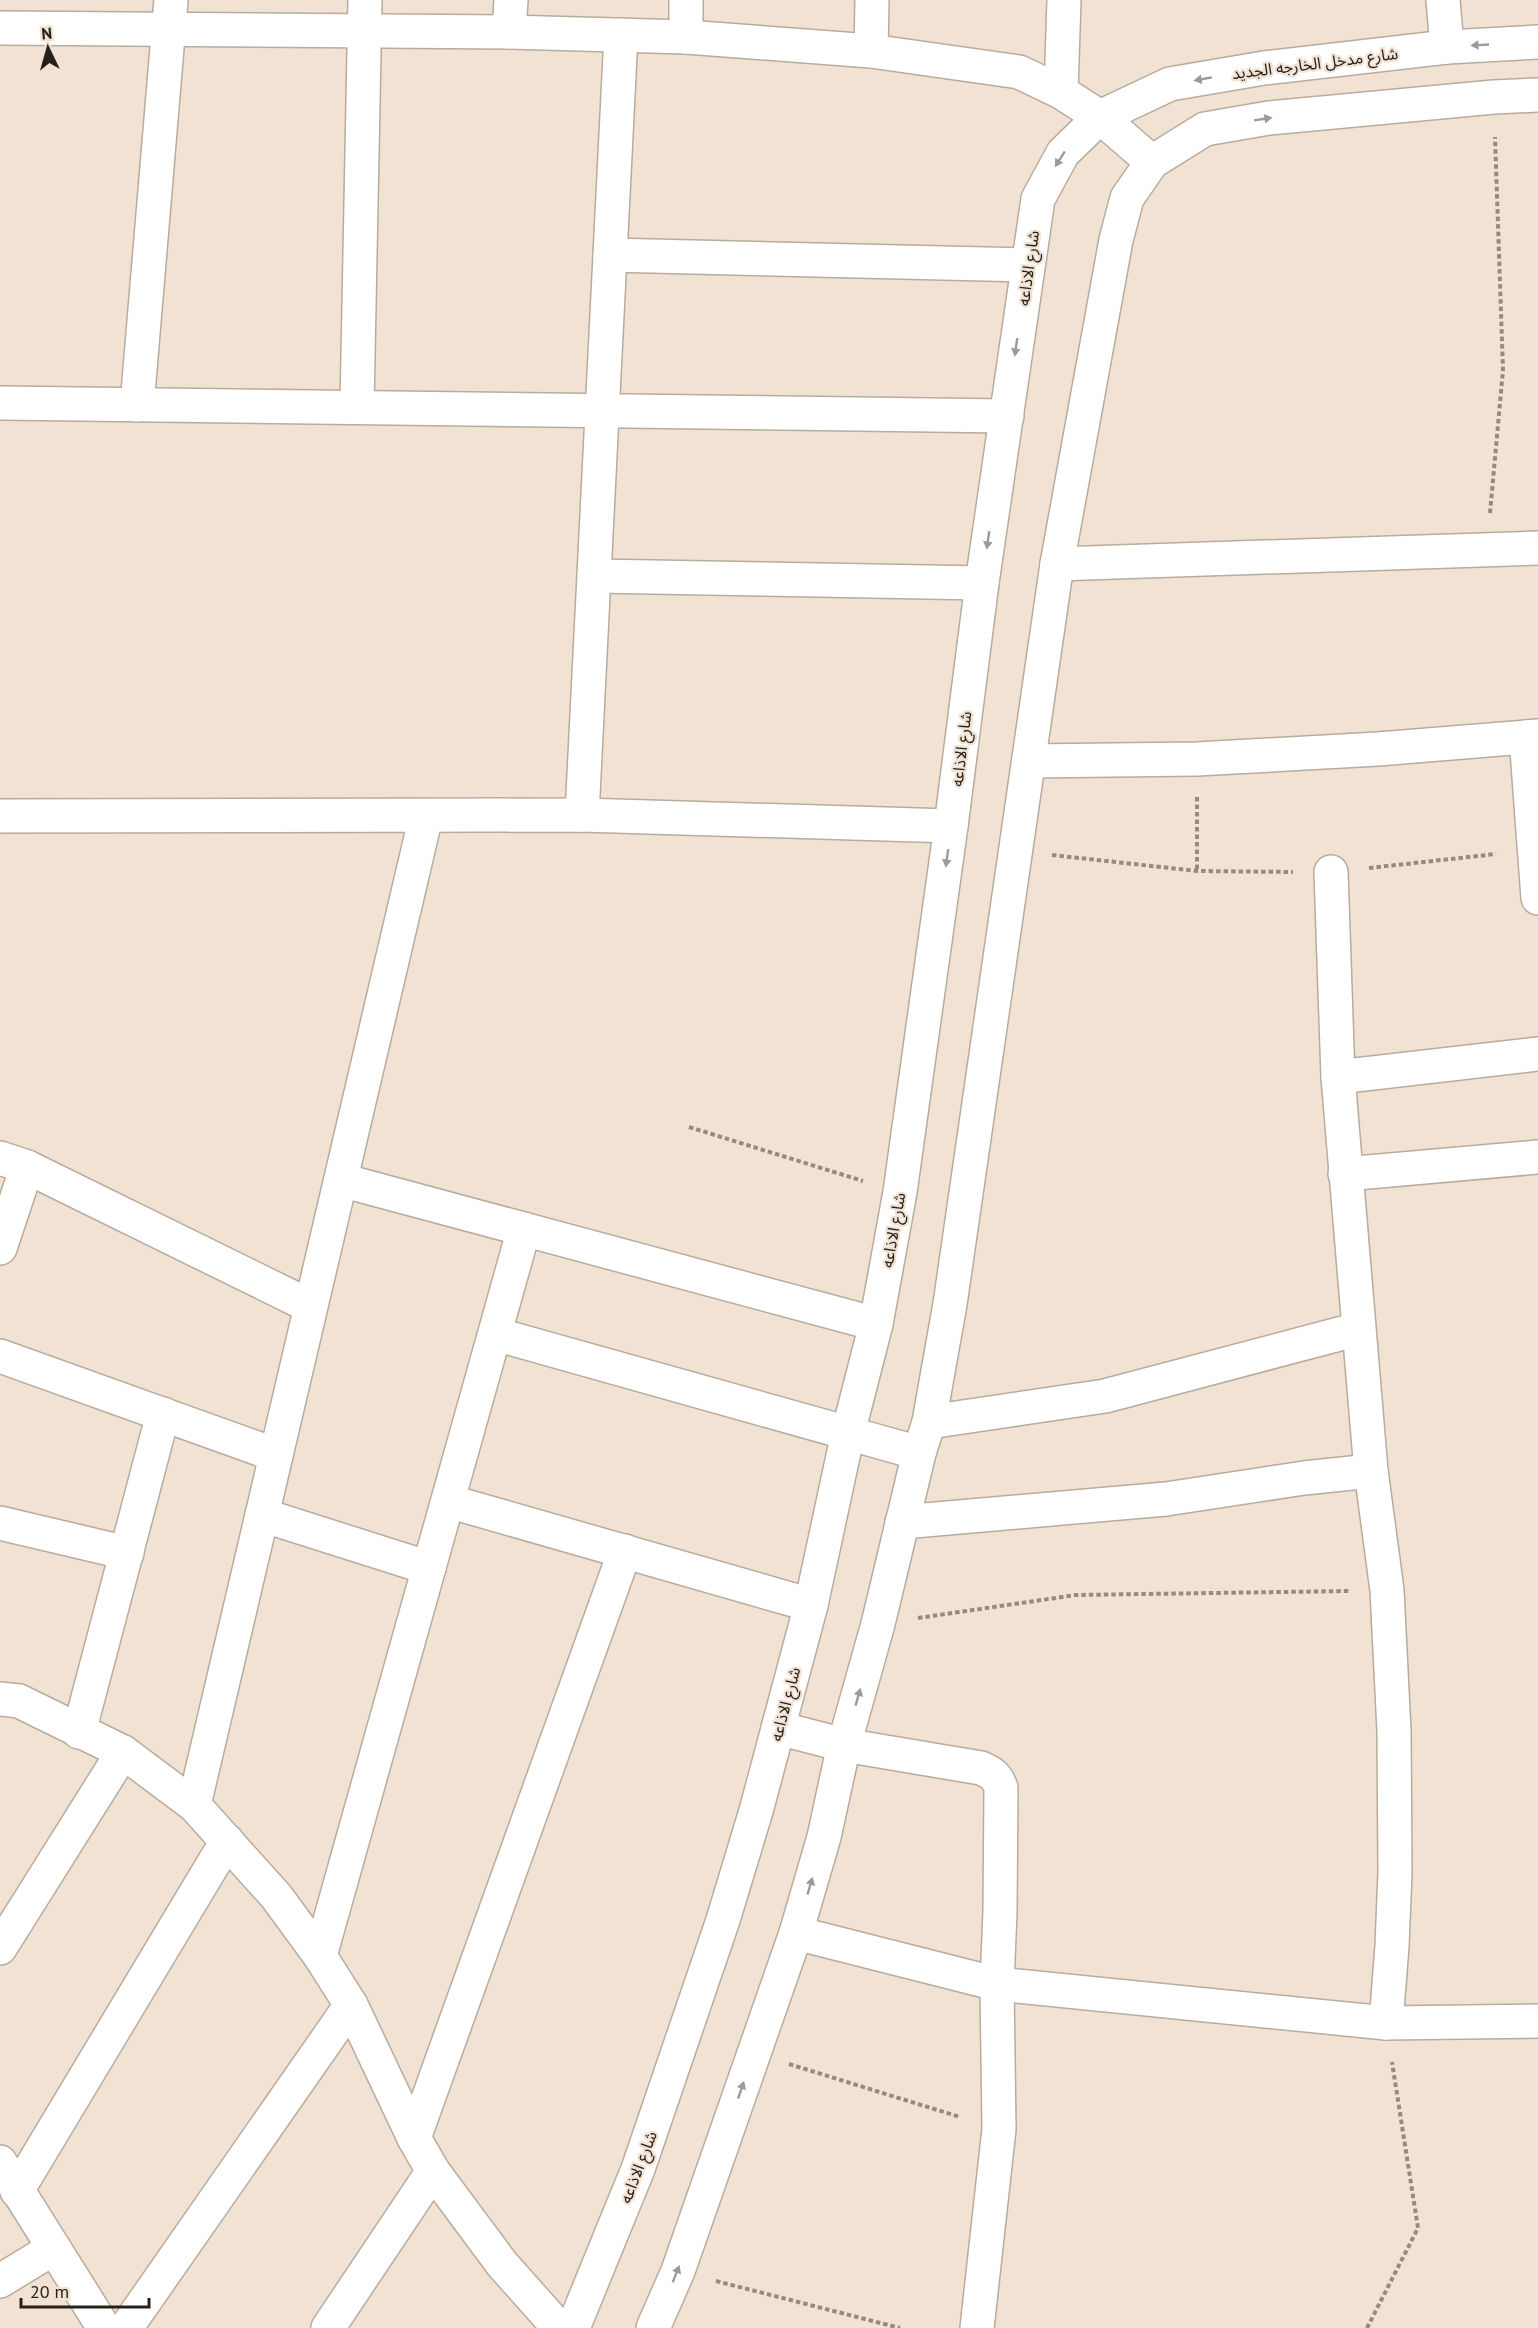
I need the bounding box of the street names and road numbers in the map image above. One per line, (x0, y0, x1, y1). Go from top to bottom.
street label: شارع مدخل الخارجه الجديد (1231, 43, 1400, 86)
street label: شارع الاذاعه (1013, 229, 1046, 307)
street label: شارع الاذاعه (946, 710, 979, 788)
street label: شارع الاذاعه (877, 1191, 912, 1270)
street label: شارع الاذاعه (766, 1665, 807, 1744)
street label: شارع الاذاعه (615, 2128, 664, 2207)

